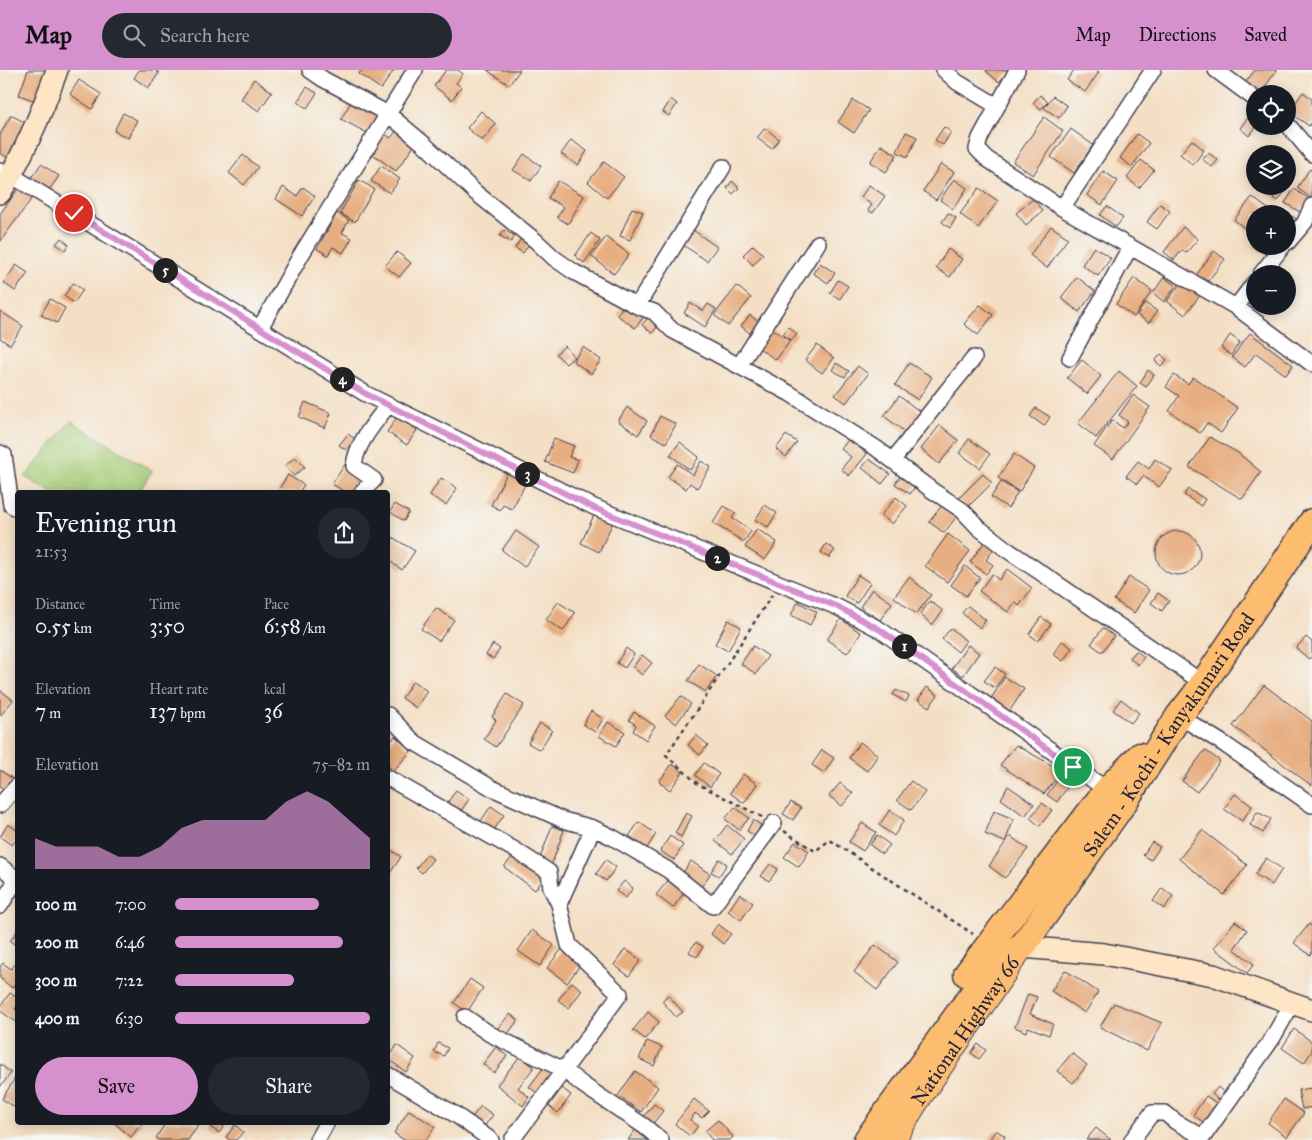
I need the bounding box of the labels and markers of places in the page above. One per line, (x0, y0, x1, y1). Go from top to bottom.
pin (53, 192, 95, 234)
pin: 5 (152, 258, 178, 282)
pin: 4 (330, 366, 354, 392)
pin: 3 (514, 462, 540, 486)
pin: 2 (704, 546, 730, 570)
pin: 1 (892, 634, 916, 658)
pin (1052, 746, 1094, 788)

